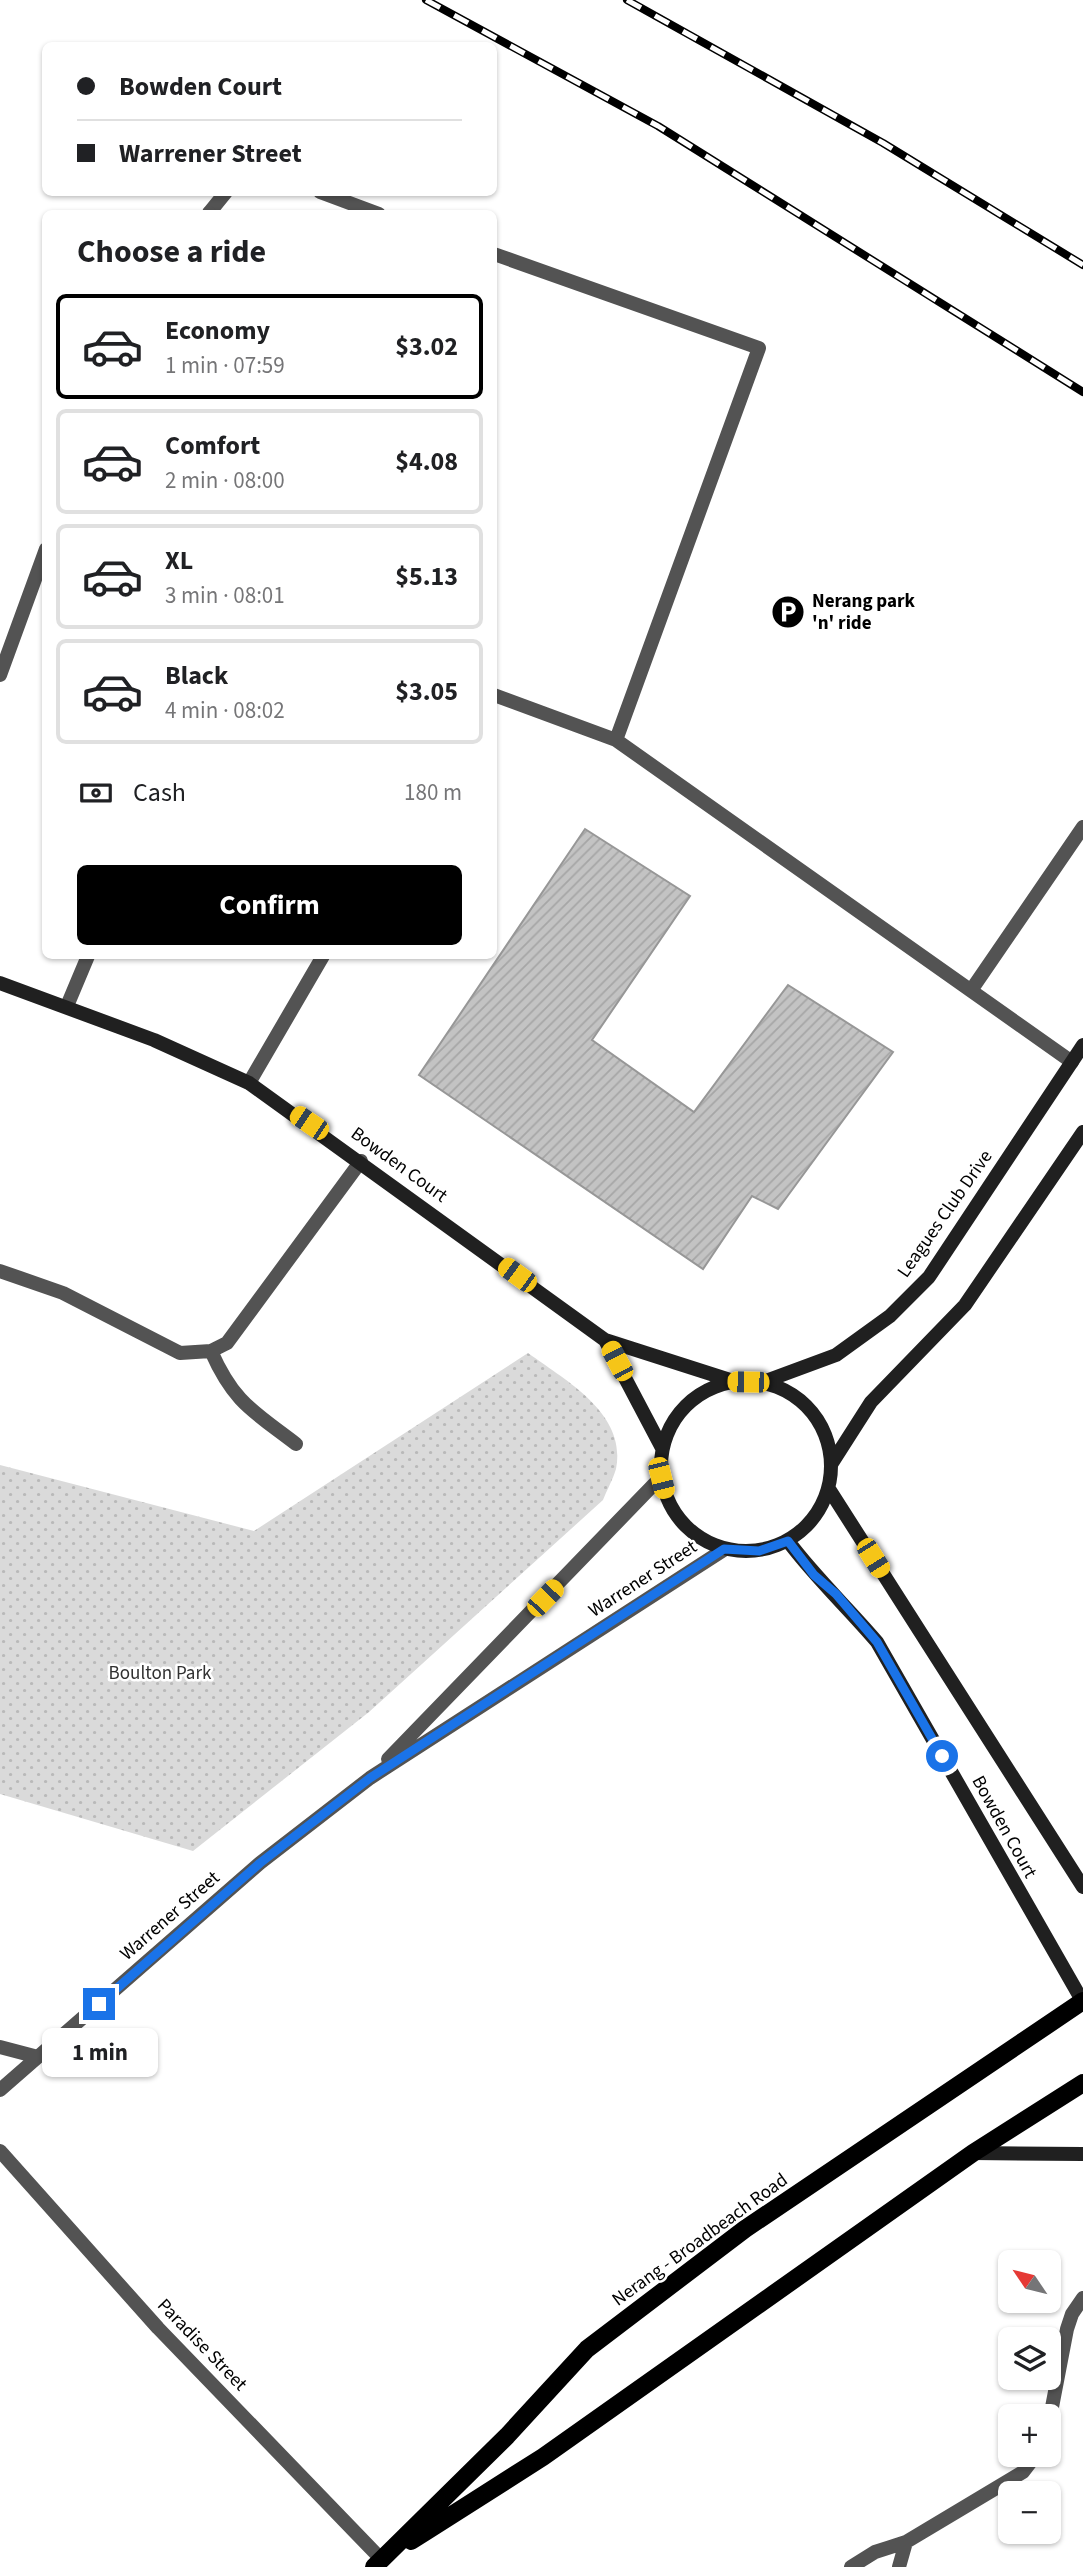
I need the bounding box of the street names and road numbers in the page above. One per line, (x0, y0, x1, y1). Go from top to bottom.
street label: Bowden Court (345, 1121, 453, 1210)
street label: Leagues Club Drive (891, 1145, 999, 1283)
street label: Warrener Street (583, 1533, 703, 1624)
street label: Bowden Court (965, 1771, 1044, 1884)
street label: Warrener Street (114, 1865, 226, 1967)
street label: Nerang - Broadbeach Road (607, 2167, 793, 2313)
street label: Paradise Street (151, 2293, 254, 2398)

